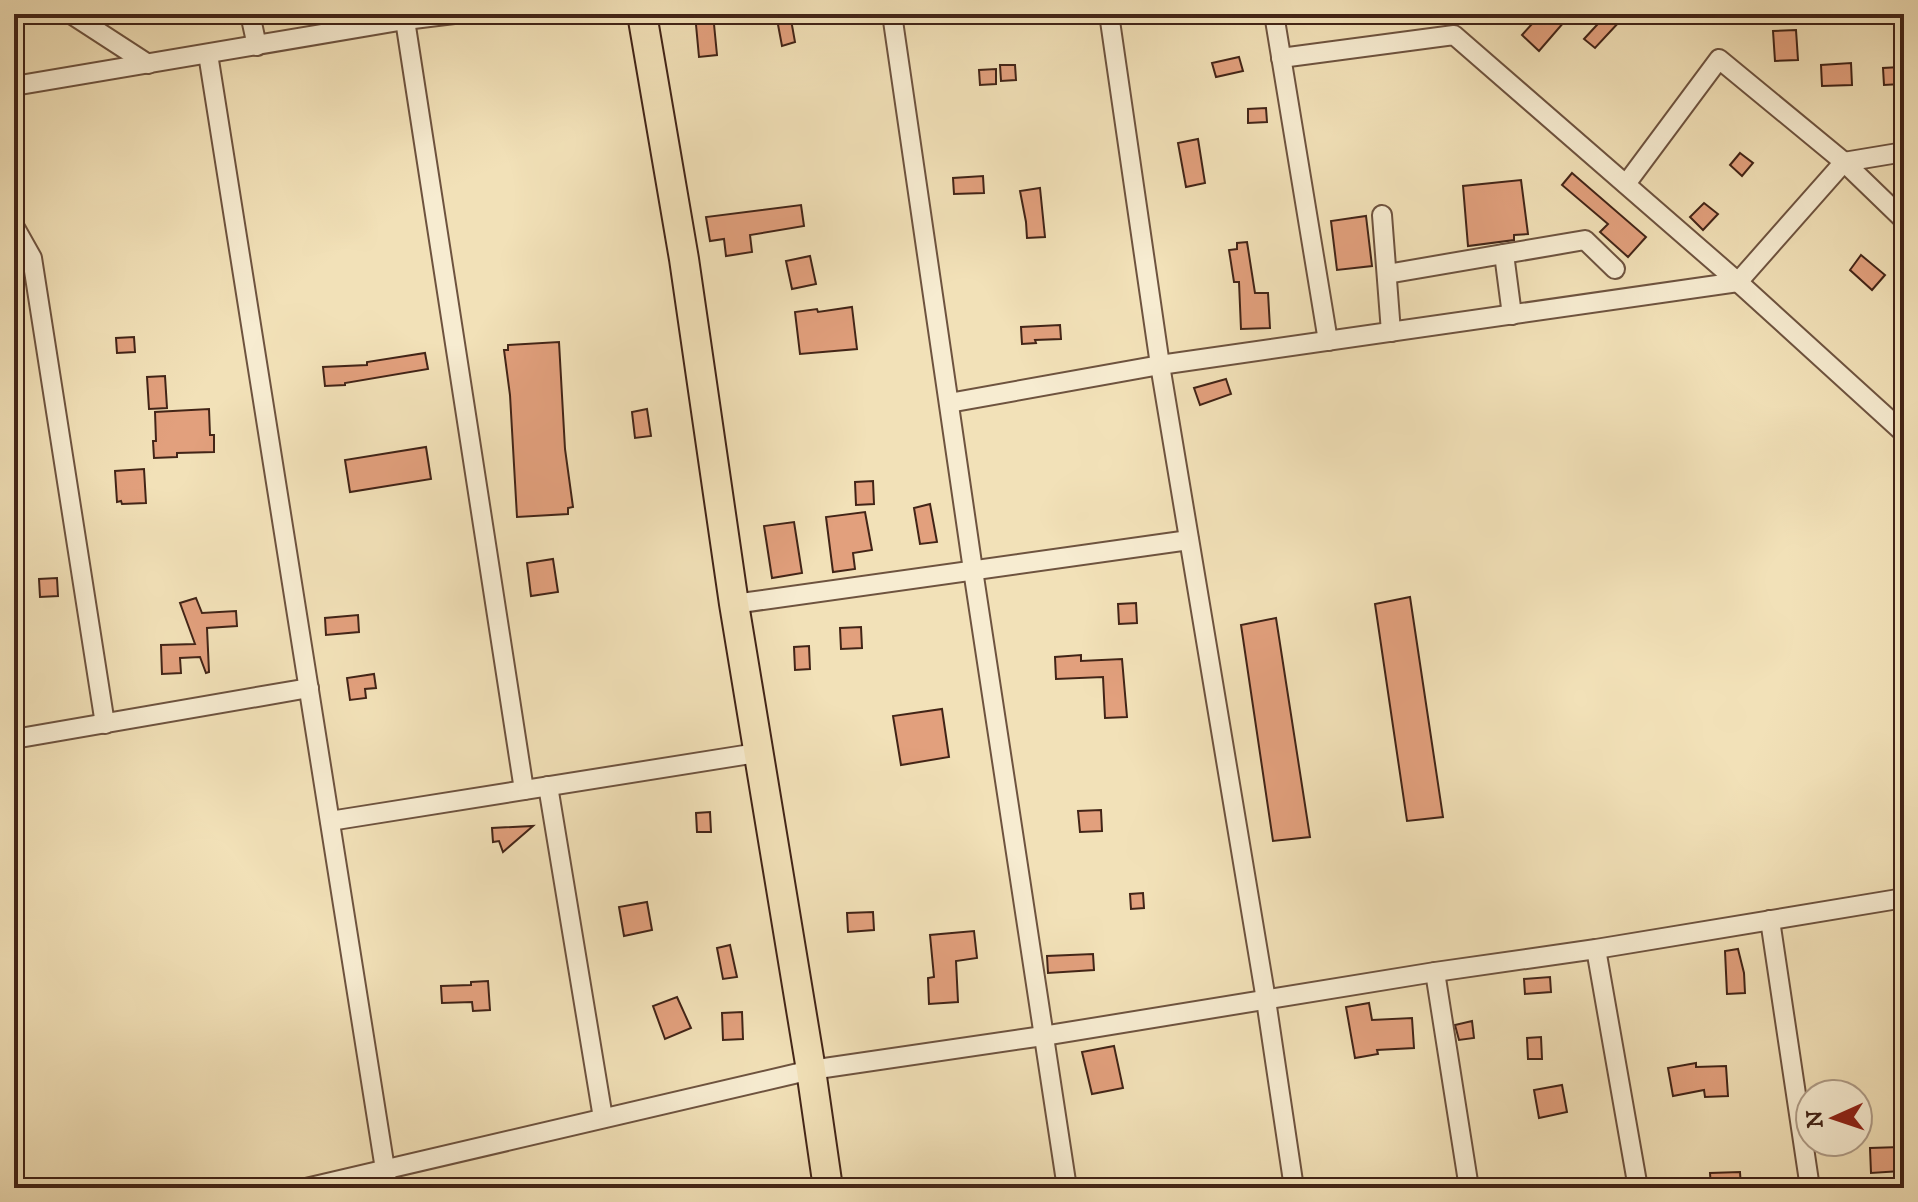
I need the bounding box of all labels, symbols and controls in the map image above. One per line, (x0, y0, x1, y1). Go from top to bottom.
north arrow (1794, 1078, 1874, 1158)
text: N (1802, 1109, 1829, 1129)

